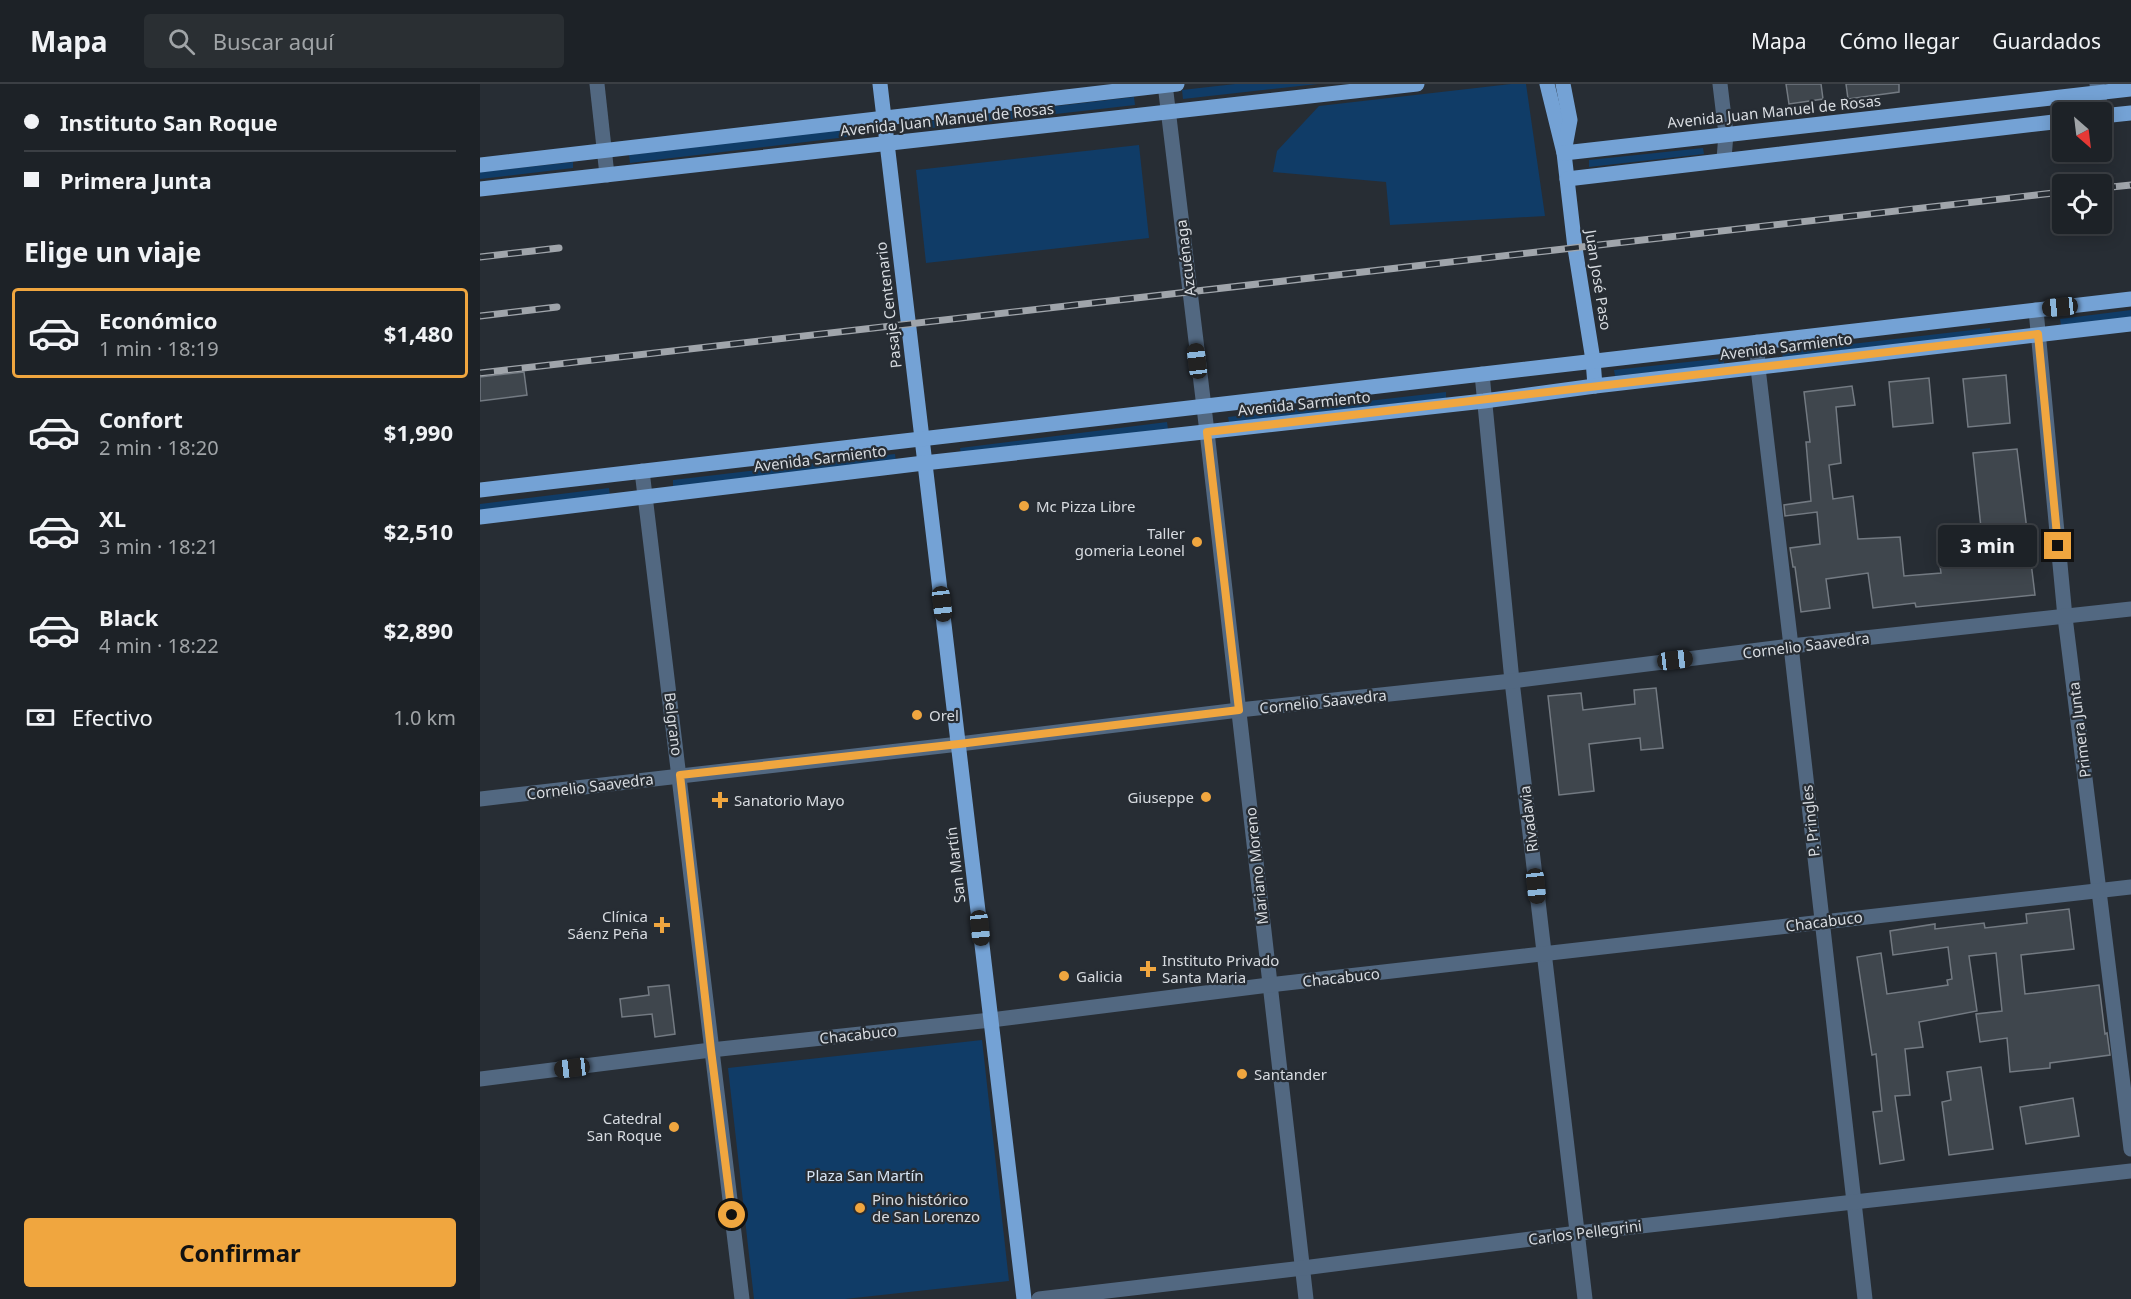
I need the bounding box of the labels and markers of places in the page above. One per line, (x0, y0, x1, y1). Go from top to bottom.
place label: Mc Pizza Libre (1036, 496, 1135, 516)
marker: Mc Pizza Libre (1017, 499, 1031, 513)
place label: Taller gomeria Leonel (1075, 523, 1185, 560)
marker: Taller gomeria Leonel (1190, 535, 1204, 549)
place label: Orel (929, 705, 959, 725)
marker: Orel (910, 708, 924, 722)
place label: Giuseppe (1127, 787, 1194, 807)
place label: Sanatorio Mayo (734, 790, 845, 810)
marker: Giuseppe (1199, 790, 1213, 804)
marker: Sanatorio Mayo (711, 791, 729, 809)
place label: Clínica Sáenz Peña (567, 906, 648, 943)
marker: Clínica Sáenz Peña (653, 916, 671, 934)
place label: Instituto Privado Santa Maria (1162, 950, 1279, 987)
marker: Instituto Privado Santa Maria (1139, 960, 1157, 978)
place label: Galicia (1076, 966, 1123, 986)
marker: Galicia (1057, 969, 1071, 983)
place label: Santander (1254, 1064, 1327, 1084)
marker: Santander (1235, 1067, 1249, 1081)
place label: Catedral San Roque (587, 1108, 662, 1145)
marker: Catedral San Roque (667, 1120, 681, 1134)
place label: Pino histórico de San Lorenzo (872, 1189, 980, 1226)
marker: Pino histórico de San Lorenzo (853, 1201, 867, 1215)

